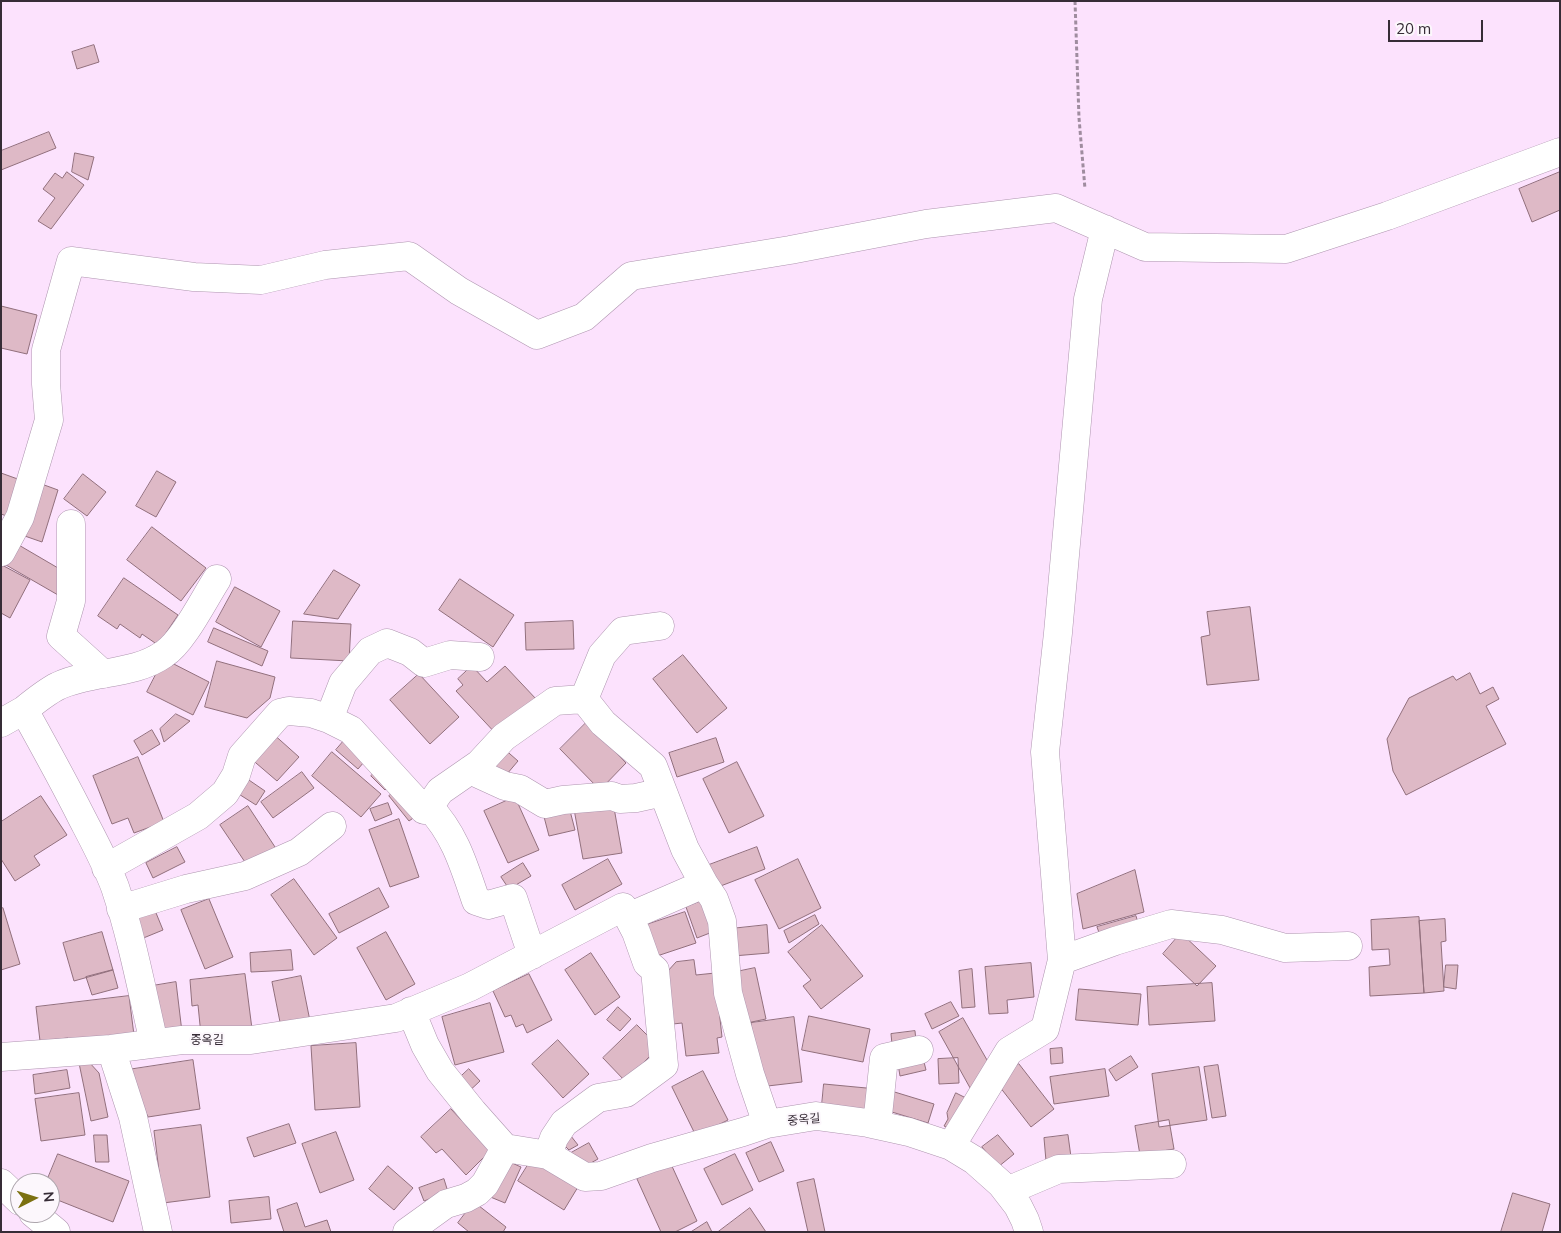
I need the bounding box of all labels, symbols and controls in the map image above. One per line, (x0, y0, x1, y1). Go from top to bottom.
scale bar (1391, 10, 1486, 42)
text: 20 m (1396, 19, 1431, 38)
street label: 중옥길 (190, 1033, 224, 1047)
street label: 중옥길 (787, 1111, 821, 1129)
north arrow (10, 1173, 60, 1223)
text: N (40, 1191, 58, 1203)

